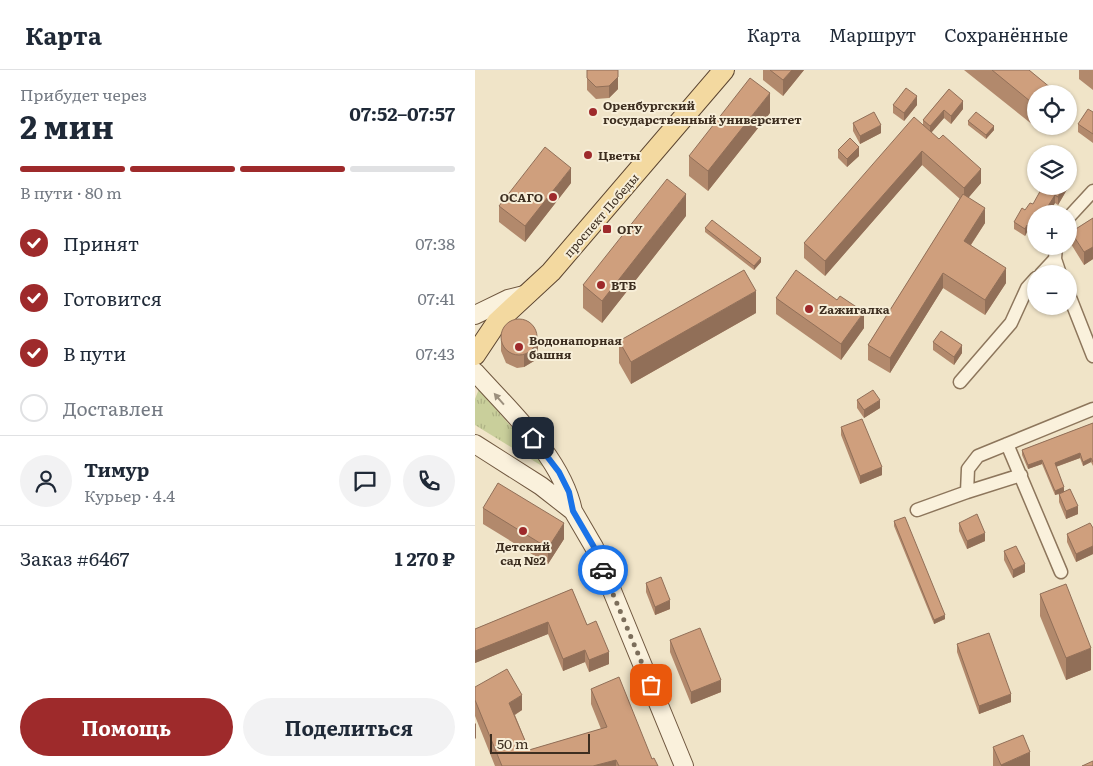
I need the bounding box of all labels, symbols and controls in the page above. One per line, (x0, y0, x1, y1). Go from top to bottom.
text: Карта (25, 17, 102, 52)
text: Карта (747, 21, 801, 48)
text: Маршрут (829, 21, 916, 48)
text: Сохранённые (944, 21, 1068, 48)
text: Прибудет через (20, 82, 147, 106)
map controls (1027, 85, 1077, 315)
button: locate (1027, 85, 1077, 135)
place label: Оренбургский государственный университет (603, 96, 802, 128)
text: 07:52–07:57 (349, 99, 455, 127)
text: 2 мин (20, 101, 114, 149)
marker: Оренбургский государственный университет (587, 106, 599, 118)
button: layers (1027, 145, 1077, 195)
place label: Цветы (598, 146, 641, 164)
marker: Цветы (582, 149, 594, 161)
street label: проспект Победы (559, 169, 643, 261)
text: В пути · 80 m (20, 180, 122, 204)
place label: ОСАГО (500, 188, 543, 206)
marker: ОСАГО (547, 191, 559, 203)
button: + (1027, 205, 1077, 255)
place label: ОГУ (617, 220, 643, 238)
marker: ОГУ (601, 223, 613, 235)
icon: check (20, 229, 48, 257)
text: Принят (63, 229, 139, 257)
text: 07:38 (415, 231, 455, 255)
button: − (1027, 265, 1077, 315)
place label: ВТБ (611, 276, 636, 294)
marker: ВТБ (595, 279, 607, 291)
icon: check (20, 284, 48, 312)
text: Готовится (63, 284, 162, 312)
text: 07:41 (418, 286, 455, 310)
place label: Zажигалка (819, 300, 890, 318)
marker: Zажигалка (803, 303, 815, 315)
place label: Водонапорная башня (529, 331, 622, 363)
icon: check (20, 339, 48, 367)
text: В пути (63, 339, 126, 367)
text: 07:43 (415, 341, 455, 365)
marker: Водонапорная башня (513, 341, 525, 353)
one-way arrow (494, 393, 505, 406)
text: Доставлен (63, 394, 164, 422)
pin (512, 417, 554, 459)
icon: home (519, 424, 547, 452)
button: person (20, 455, 72, 507)
text: Тимур (84, 455, 149, 483)
button: chat (339, 455, 391, 507)
button: phone (403, 455, 455, 507)
text: Курьер · 4.4 (84, 483, 175, 507)
marker: Детский сад №2 (517, 525, 529, 537)
place label: Детский сад №2 (496, 537, 551, 569)
text: Заказ #6467 (20, 544, 129, 572)
text: 1 270 ₽ (395, 544, 455, 572)
courier (578, 545, 628, 595)
icon: car (589, 556, 617, 584)
pin (630, 664, 672, 706)
icon: bag (637, 671, 665, 699)
button: Помощь (20, 698, 233, 756)
button: Поделиться (243, 698, 455, 756)
scale bar (490, 731, 590, 754)
text: 50 m (497, 733, 529, 753)

